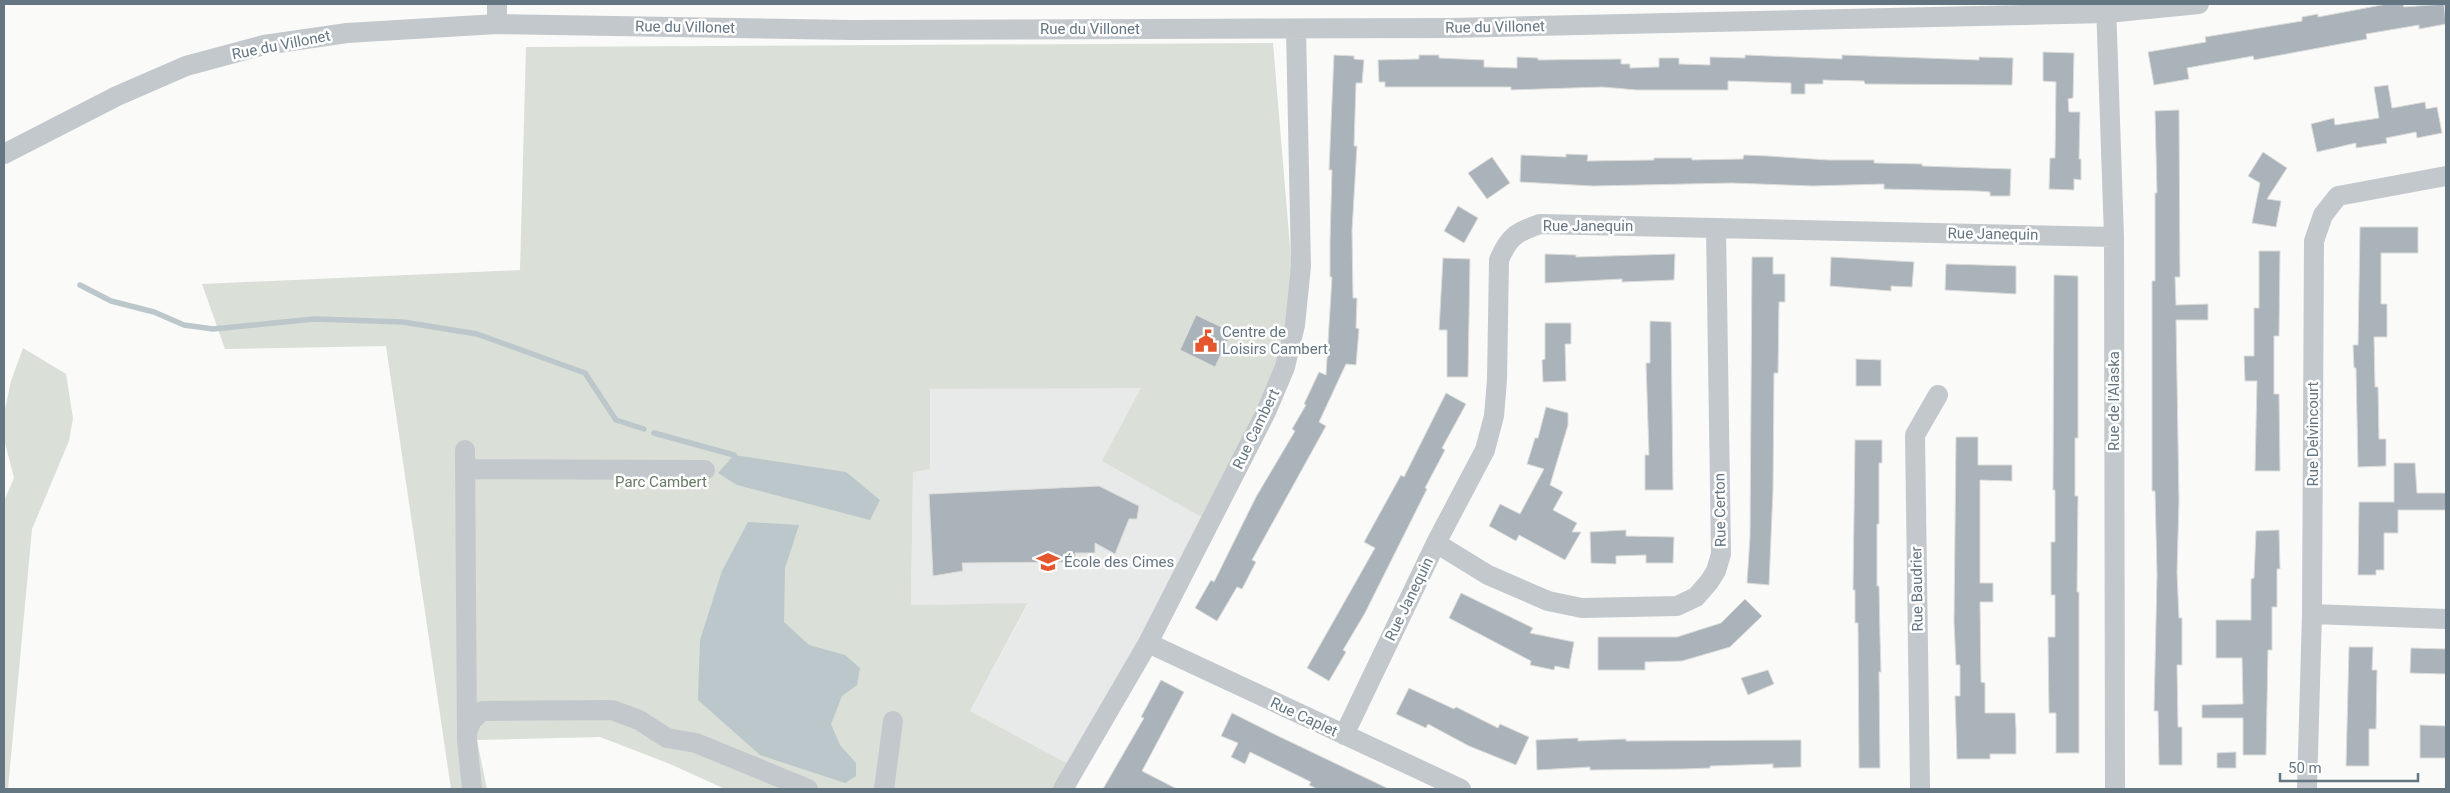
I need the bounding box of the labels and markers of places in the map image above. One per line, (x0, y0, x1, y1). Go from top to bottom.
place label: Centre de Loisirs Cambert (1222, 323, 1328, 358)
public building icon: Centre de Loisirs Cambert (1193, 328, 1219, 354)
school or university icon: École des Cimes (1035, 549, 1061, 575)
place label: École des Cimes (1064, 553, 1174, 571)

